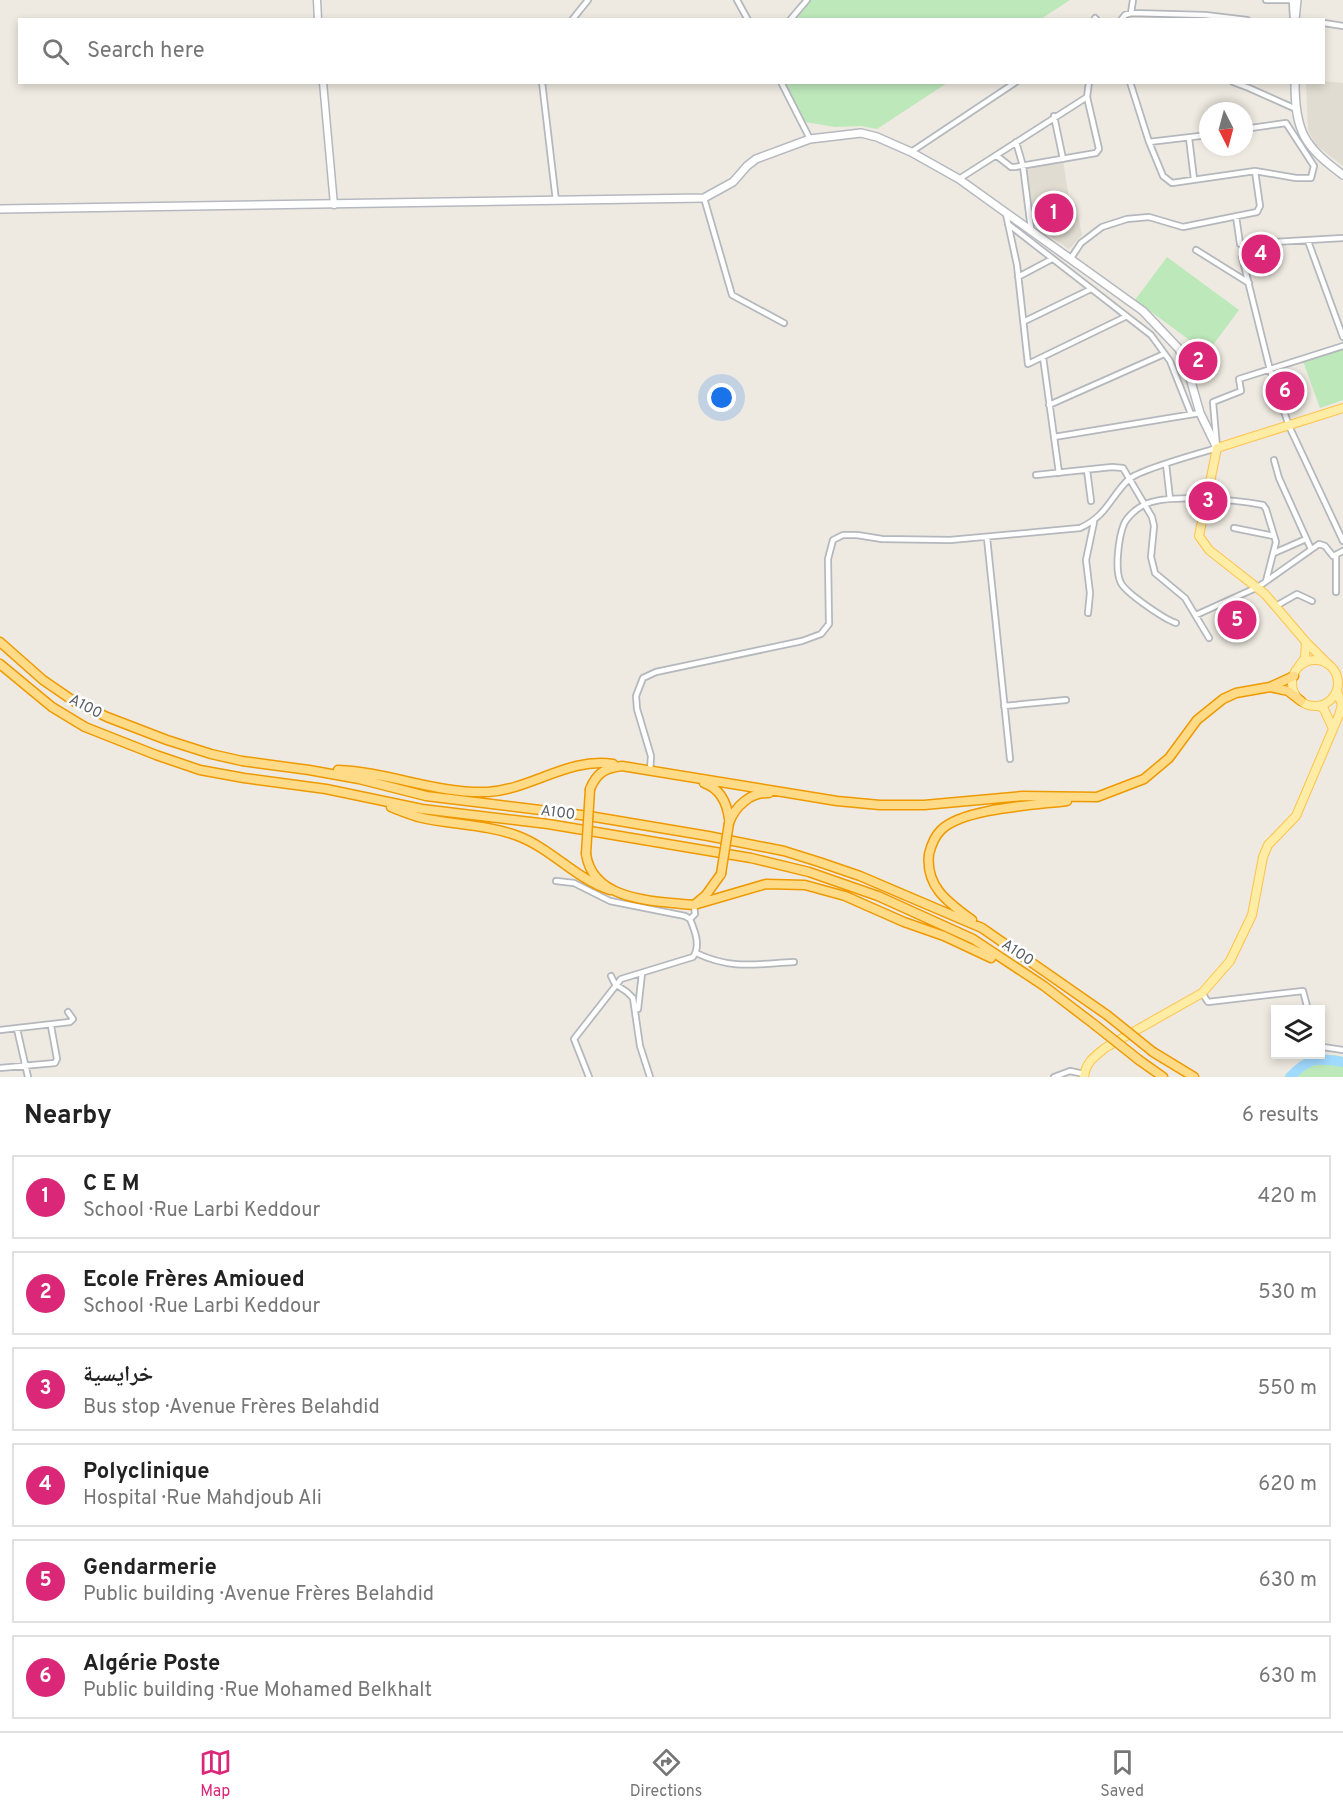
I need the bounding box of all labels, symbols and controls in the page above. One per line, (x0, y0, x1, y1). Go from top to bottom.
search box (18, 18, 1325, 84)
icon: search (39, 35, 72, 68)
text: Search here (87, 38, 205, 65)
north arrow (1199, 102, 1253, 156)
pin: 1 (1034, 190, 1074, 236)
pin: 4 (1242, 232, 1280, 276)
pin: 2 (1178, 338, 1218, 384)
pin: 6 (1266, 368, 1304, 414)
your location (707, 383, 736, 412)
pin: 3 (1188, 478, 1228, 524)
pin: 5 (1218, 598, 1256, 642)
street label: A100 (65, 691, 105, 724)
street label: A100 (539, 802, 576, 825)
street label: A100 (997, 936, 1037, 971)
map controls (1271, 1005, 1325, 1059)
button: layers (1271, 1005, 1325, 1059)
text: Nearby (24, 1100, 112, 1133)
text: 6 results (1242, 1103, 1319, 1129)
text: C E M (83, 1171, 140, 1198)
text: 1 (42, 1184, 50, 1210)
text: 420 m (1258, 1184, 1317, 1210)
text: School · Rue Larbi Keddour (83, 1198, 320, 1224)
text: Ecole Frères Amioued (83, 1267, 305, 1294)
text: 2 (39, 1280, 52, 1306)
text: 530 m (1258, 1280, 1317, 1306)
text: School · Rue Larbi Keddour (83, 1294, 320, 1320)
text: خرايسية (83, 1362, 153, 1389)
text: 3 (40, 1376, 52, 1402)
text: 550 m (1258, 1376, 1317, 1402)
text: Bus stop · Avenue Frères Belahdid (83, 1395, 380, 1421)
text: Polyclinique (83, 1459, 209, 1486)
text: 4 (39, 1472, 52, 1498)
text: 620 m (1258, 1472, 1317, 1498)
text: Hospital · Rue Mahdjoub Ali (83, 1486, 322, 1512)
text: Gendarmerie (83, 1555, 217, 1582)
text: 5 (39, 1568, 52, 1594)
text: 630 m (1259, 1568, 1317, 1594)
text: Public building · Avenue Frères Belahdid (83, 1582, 434, 1608)
text: Algérie Poste (83, 1651, 220, 1678)
text: 6 (39, 1664, 52, 1690)
text: 630 m (1259, 1664, 1317, 1690)
text: Public building · Rue Mohamed Belkhalt (83, 1678, 432, 1704)
tab: Map (199, 1746, 232, 1802)
tab: Directions (630, 1746, 702, 1802)
tab: Saved (1100, 1746, 1144, 1802)

